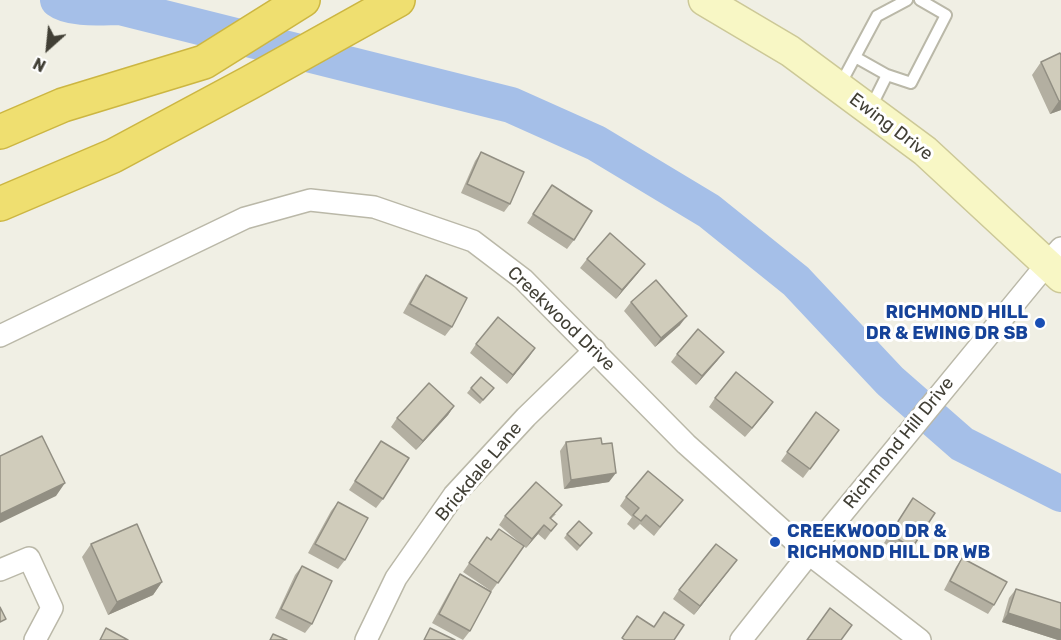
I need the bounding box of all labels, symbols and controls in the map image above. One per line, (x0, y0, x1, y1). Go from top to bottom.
north arrow (18, 18, 78, 78)
text: N (30, 53, 49, 76)
street label: Ewing Drive (845, 89, 937, 165)
street label: Creekwood Drive (503, 262, 619, 376)
place label: RICHMOND HILL DR & EWING DR SB (866, 302, 1028, 344)
marker: RICHMOND HILL DR & EWING DR SB (1033, 316, 1047, 330)
street label: Richmond Hill Drive (839, 373, 959, 513)
street label: Brickdale Lane (431, 418, 527, 526)
place label: CREEKWOOD DR & RICHMOND HILL DR WB (787, 521, 990, 564)
marker: CREEKWOOD DR & RICHMOND HILL DR WB (768, 535, 782, 549)

